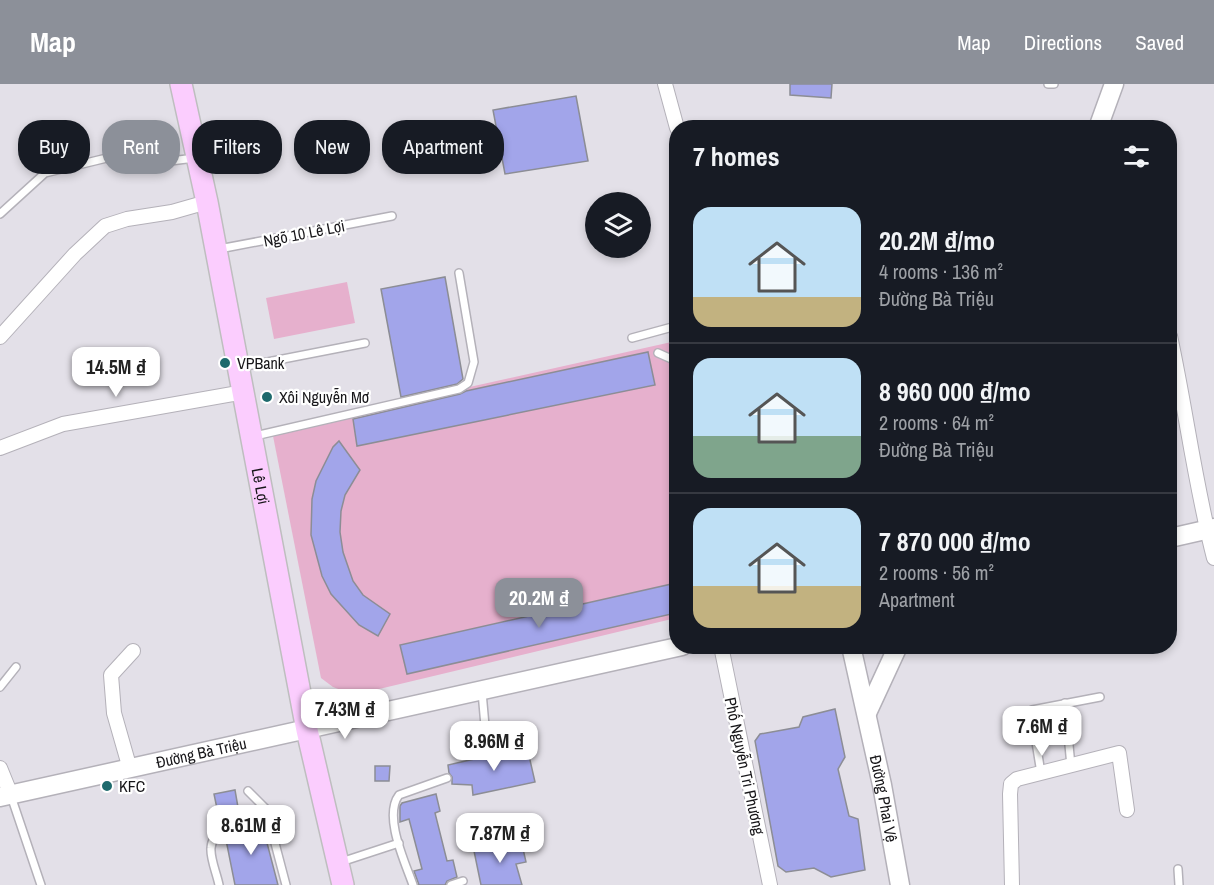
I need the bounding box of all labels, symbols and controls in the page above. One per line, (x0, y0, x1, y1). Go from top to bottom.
text: Map (30, 23, 76, 61)
text: Map (957, 28, 991, 57)
text: Directions (1024, 28, 1102, 57)
text: Saved (1135, 28, 1184, 57)
chip: Buy (18, 120, 90, 174)
chip: Rent (102, 120, 180, 174)
chip: Filters (192, 120, 282, 174)
chip: New (294, 120, 370, 174)
chip: Apartment (382, 120, 504, 174)
text: 7 homes (693, 139, 780, 174)
icon: filters (1120, 140, 1153, 173)
map controls (585, 192, 651, 258)
button: layers (585, 192, 651, 258)
street label: Ngõ 10 Lê Lợi (261, 214, 347, 252)
text: 20.2M ₫/mo (879, 223, 995, 258)
icon: home (741, 231, 813, 303)
text: 4 rooms · 136 m² (879, 258, 1003, 285)
text: Đường Bà Triệu (879, 285, 994, 312)
pin: 14.5M ₫ (61, 347, 171, 398)
place label: VPBank (237, 352, 285, 374)
text: 14.5M ₫ (86, 353, 146, 380)
marker: VPBank (218, 356, 232, 370)
text: 8 960 000 ₫/mo (879, 374, 1031, 409)
icon: home (741, 382, 813, 454)
place label: Xôi Nguyễn Mơ (279, 386, 369, 408)
marker: Xôi Nguyễn Mơ (260, 390, 274, 404)
text: 2 rooms · 64 m² (879, 409, 994, 436)
text: Đường Bà Triệu (879, 436, 994, 463)
street label: Lê Lợi (247, 466, 275, 506)
text: 7 870 000 ₫/mo (879, 524, 1031, 559)
icon: home (741, 532, 813, 604)
text: 2 rooms · 56 m² (879, 559, 994, 586)
pin: 20.2M ₫ (484, 578, 594, 629)
text: 20.2M ₫ (509, 584, 569, 611)
text: Apartment (879, 586, 955, 613)
pin: 7.43M ₫ (290, 689, 400, 740)
text: 7.43M ₫ (315, 695, 375, 722)
street label: Phố Nguyễn Tri Phương (720, 695, 770, 837)
pin: 7.6M ₫ (993, 706, 1091, 757)
text: 7.6M ₫ (1016, 712, 1068, 739)
pin: 8.96M ₫ (439, 721, 549, 772)
text: 8.96M ₫ (464, 727, 524, 754)
street label: Đường Bà Triệu (154, 732, 248, 773)
street label: Đường Phai Vệ (865, 753, 903, 844)
place label: KFC (119, 775, 145, 797)
marker: KFC (100, 779, 114, 793)
pin: 8.61M ₫ (196, 805, 306, 856)
text: 8.61M ₫ (221, 811, 281, 838)
pin: 7.87M ₫ (445, 813, 555, 864)
text: 7.87M ₫ (470, 819, 530, 846)

